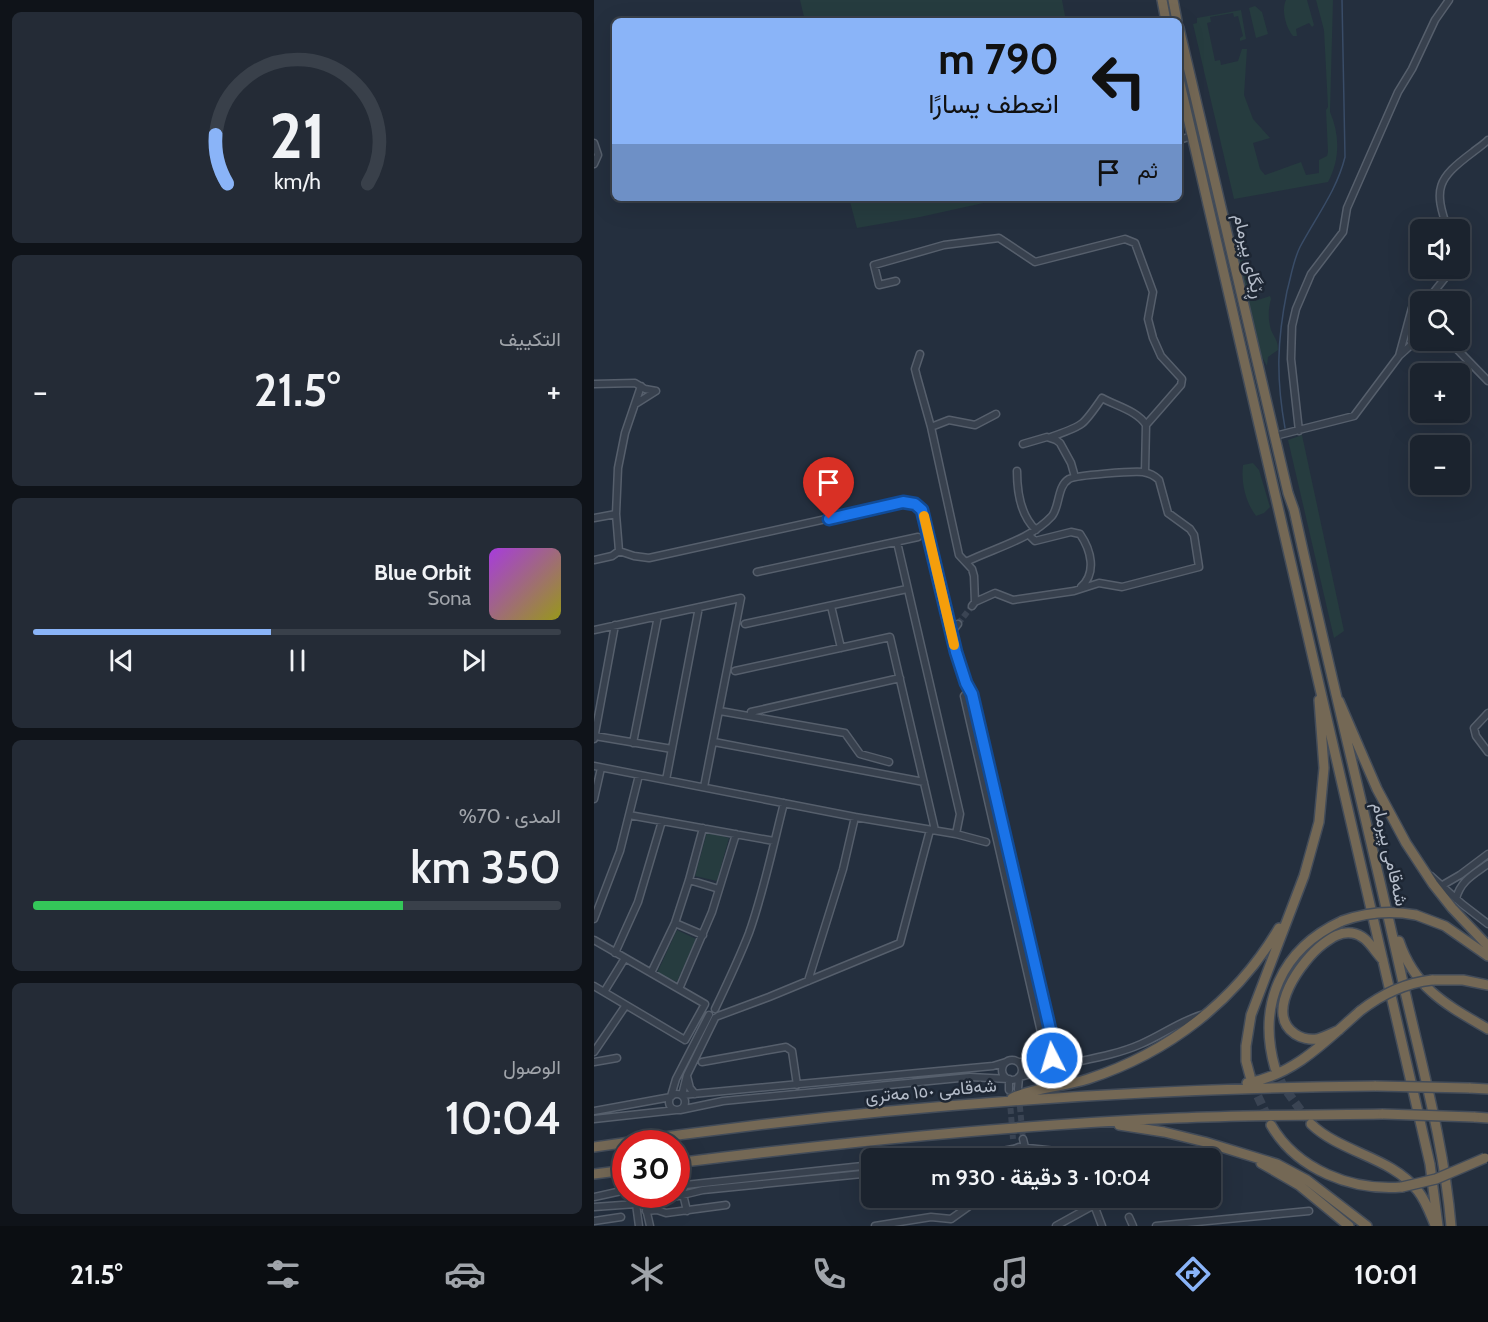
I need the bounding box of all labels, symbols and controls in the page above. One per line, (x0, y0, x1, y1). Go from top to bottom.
text: 790 m (938, 33, 1059, 85)
icon: left (1080, 42, 1158, 120)
text: انعطف يسارًا (928, 87, 1059, 120)
text: 21 (269, 99, 325, 175)
icon: arrive (1092, 156, 1125, 189)
text: ثم (1137, 157, 1158, 184)
text: km/h (274, 169, 320, 195)
street label: ڕێگای پیرمام (1226, 211, 1269, 301)
map controls (1410, 219, 1470, 495)
button: sound (1410, 219, 1470, 279)
button: search (1410, 291, 1470, 351)
text: التكييف (499, 327, 561, 351)
text: 21.5° (254, 363, 340, 417)
button: + (1410, 363, 1470, 423)
text: − (33, 371, 48, 411)
text: + (546, 371, 561, 411)
button: − (1410, 435, 1470, 495)
pin (803, 457, 854, 519)
icon: arrive (812, 466, 845, 499)
text: Blue Orbit (374, 559, 471, 586)
text: Sona (428, 586, 471, 610)
icon: previous (105, 644, 138, 677)
icon: pause (281, 644, 314, 677)
icon: next (457, 644, 490, 677)
street label: شەقامی پیرمام (1366, 800, 1413, 908)
text: المدى · 70% (459, 804, 561, 828)
text: 350 km (410, 840, 561, 894)
position arrow (1020, 1026, 1084, 1090)
text: الوصول (503, 1055, 561, 1079)
street label: شەقامی ١٥٠ مەتری (864, 1074, 998, 1108)
text: 10:04 (445, 1091, 561, 1145)
speed limit sign: 30 (612, 1130, 690, 1208)
text: 10:04 · 3 دقيقة · 930 m (931, 1164, 1151, 1191)
icon: filters (262, 1253, 304, 1295)
icon: car (444, 1253, 486, 1295)
icon: climate (626, 1253, 668, 1295)
icon: phone (808, 1253, 850, 1295)
icon: music (990, 1253, 1032, 1295)
icon: directions (1172, 1253, 1214, 1295)
text: 21.5° (70, 1258, 123, 1291)
text: 10:01 (1354, 1258, 1418, 1291)

